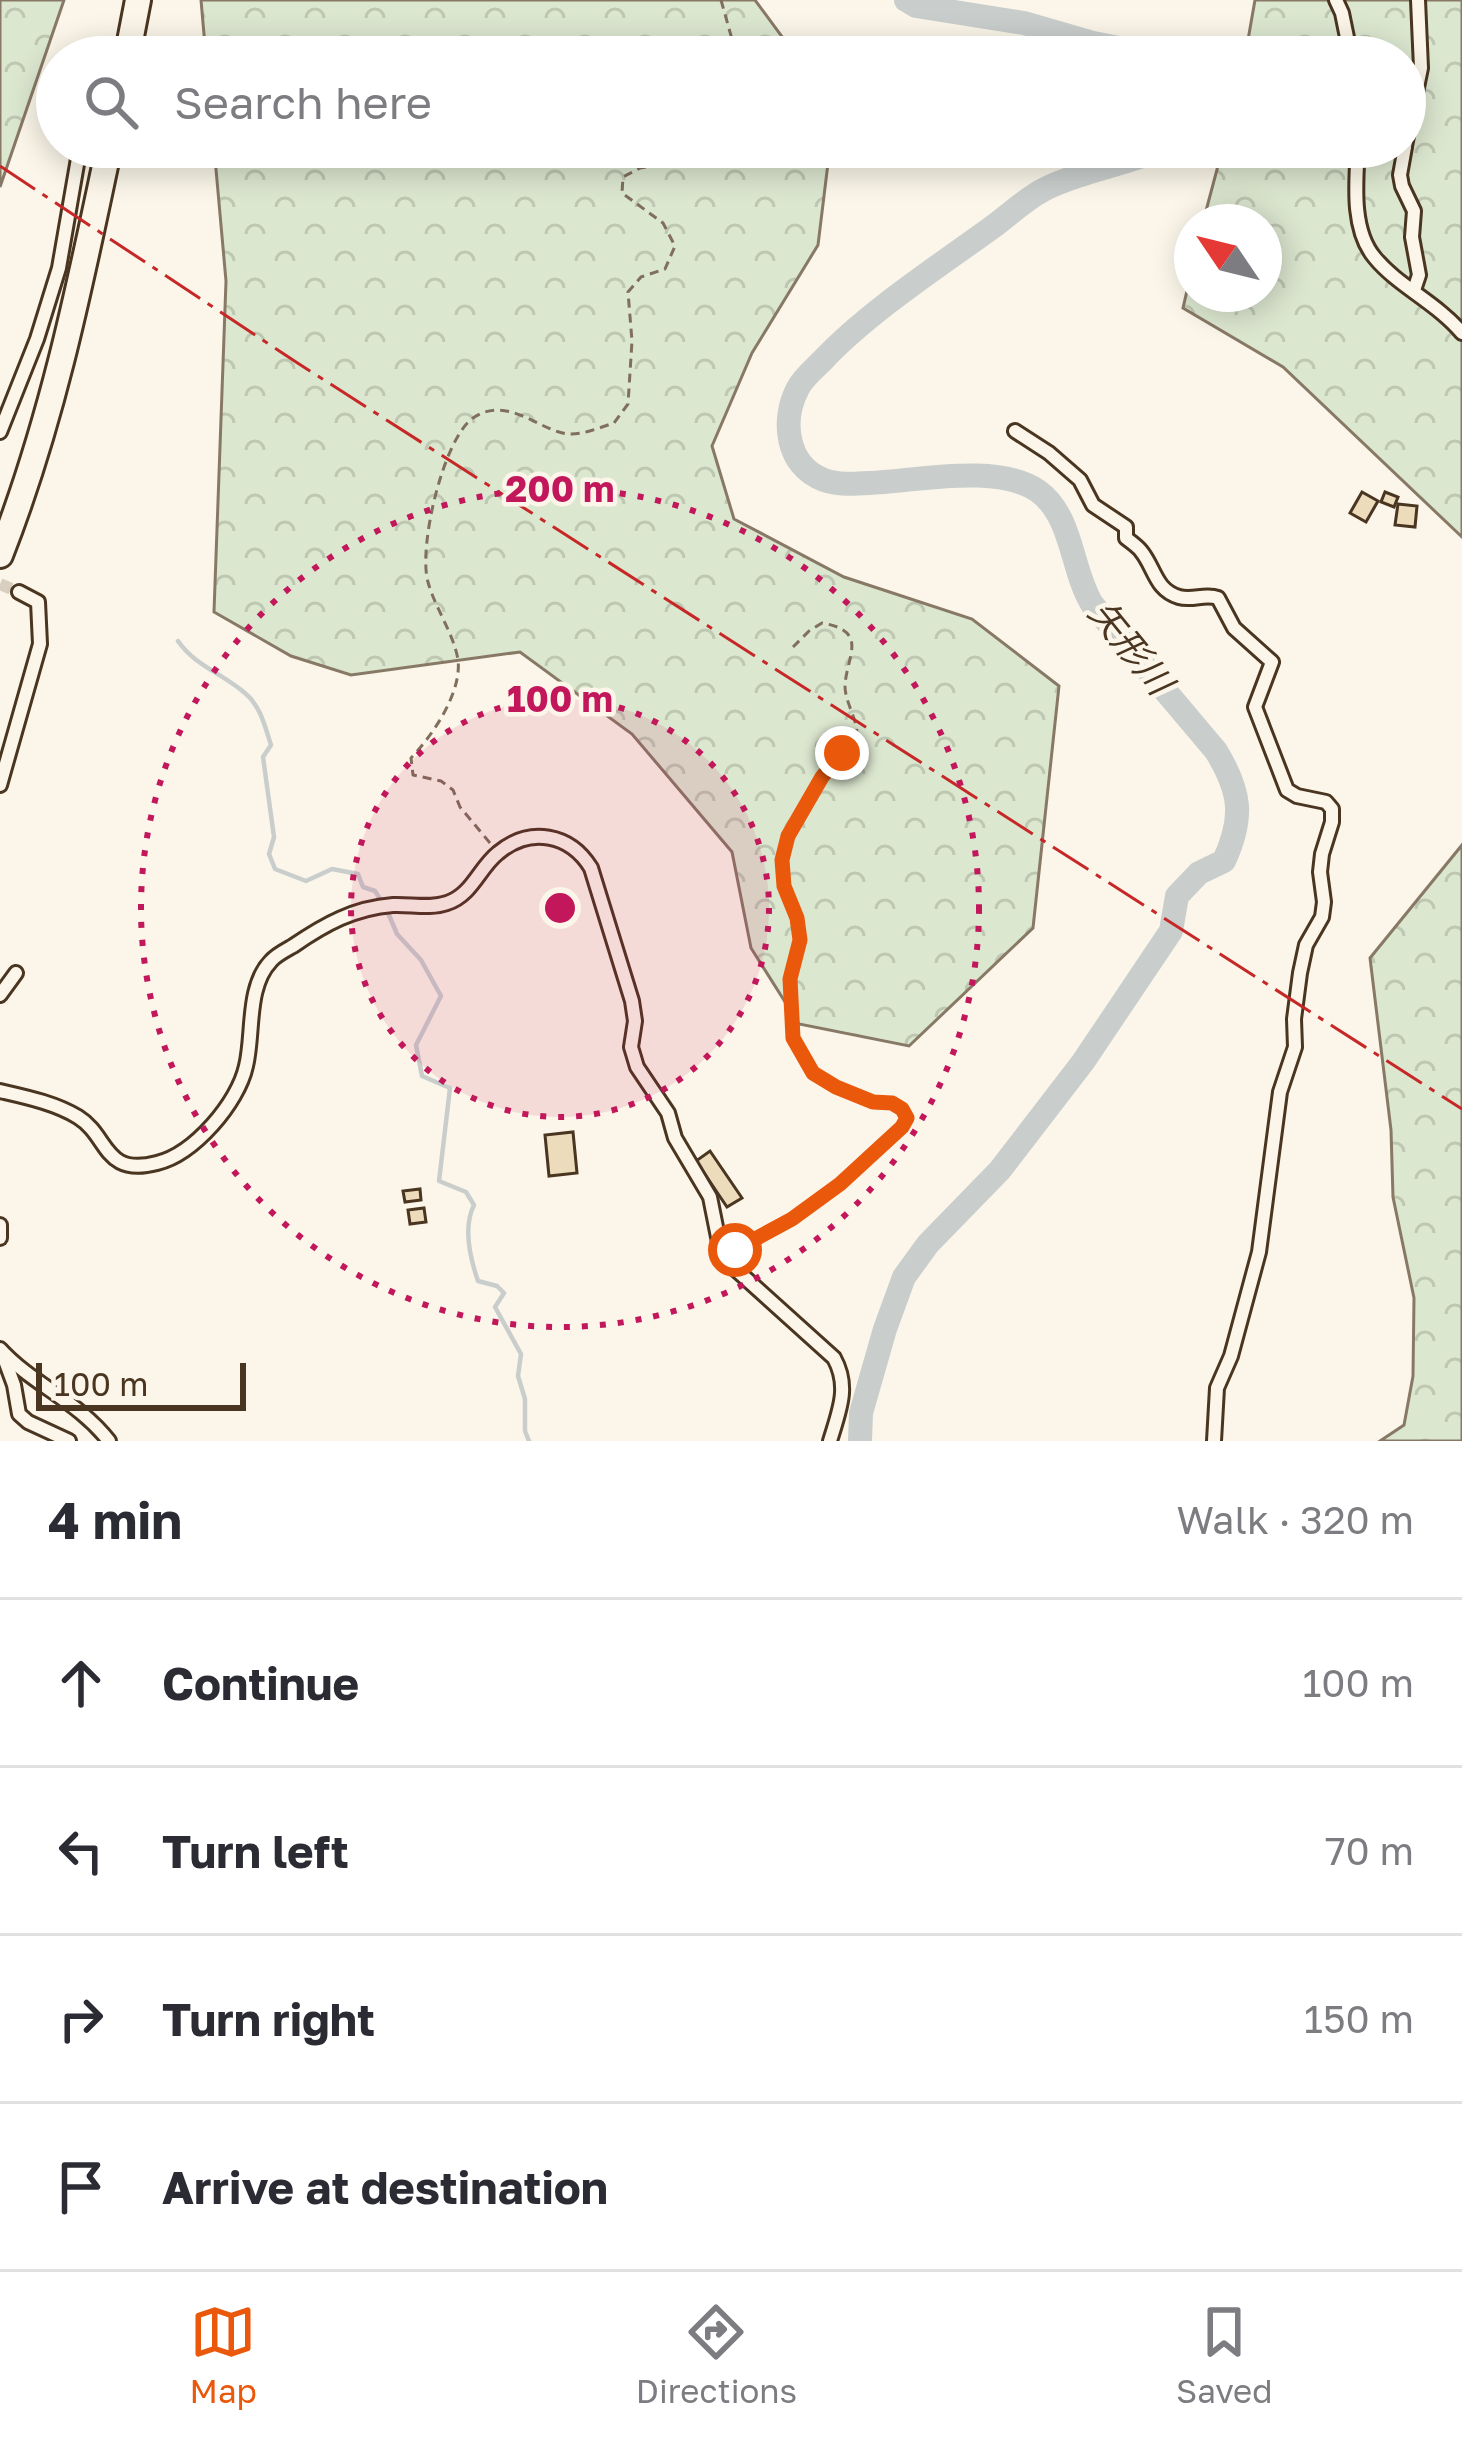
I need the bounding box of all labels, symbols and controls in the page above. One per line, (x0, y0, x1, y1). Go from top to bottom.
search box (36, 36, 1426, 168)
icon: search (78, 69, 144, 135)
text: Search here (174, 75, 432, 129)
north arrow (1174, 204, 1282, 312)
text: 200 m (505, 467, 615, 510)
water label: 矢形川 (1081, 591, 1185, 705)
text: 100 m (507, 677, 613, 720)
route end (815, 726, 869, 780)
centre of rings (539, 887, 581, 929)
route start (708, 1223, 762, 1277)
scale bar (36, 1357, 246, 1410)
text: 100 m (54, 1364, 148, 1403)
text: 4 min (48, 1489, 182, 1550)
text: Walk · 320 m (1176, 1496, 1414, 1543)
icon: ahead (48, 1650, 114, 1716)
text: Continue (162, 1656, 359, 1710)
text: 100 m (1302, 1659, 1414, 1706)
icon: left (48, 1818, 114, 1884)
text: Turn left (162, 1824, 349, 1878)
text: 70 m (1325, 1827, 1414, 1874)
icon: right (48, 1986, 114, 2052)
text: Turn right (162, 1992, 375, 2046)
text: 150 m (1304, 1995, 1414, 2042)
icon: arrive (48, 2154, 114, 2220)
text: Arrive at destination (162, 2160, 608, 2214)
tab: Map (190, 2299, 257, 2410)
tab: Directions (636, 2299, 797, 2410)
tab: Saved (1176, 2299, 1272, 2410)

